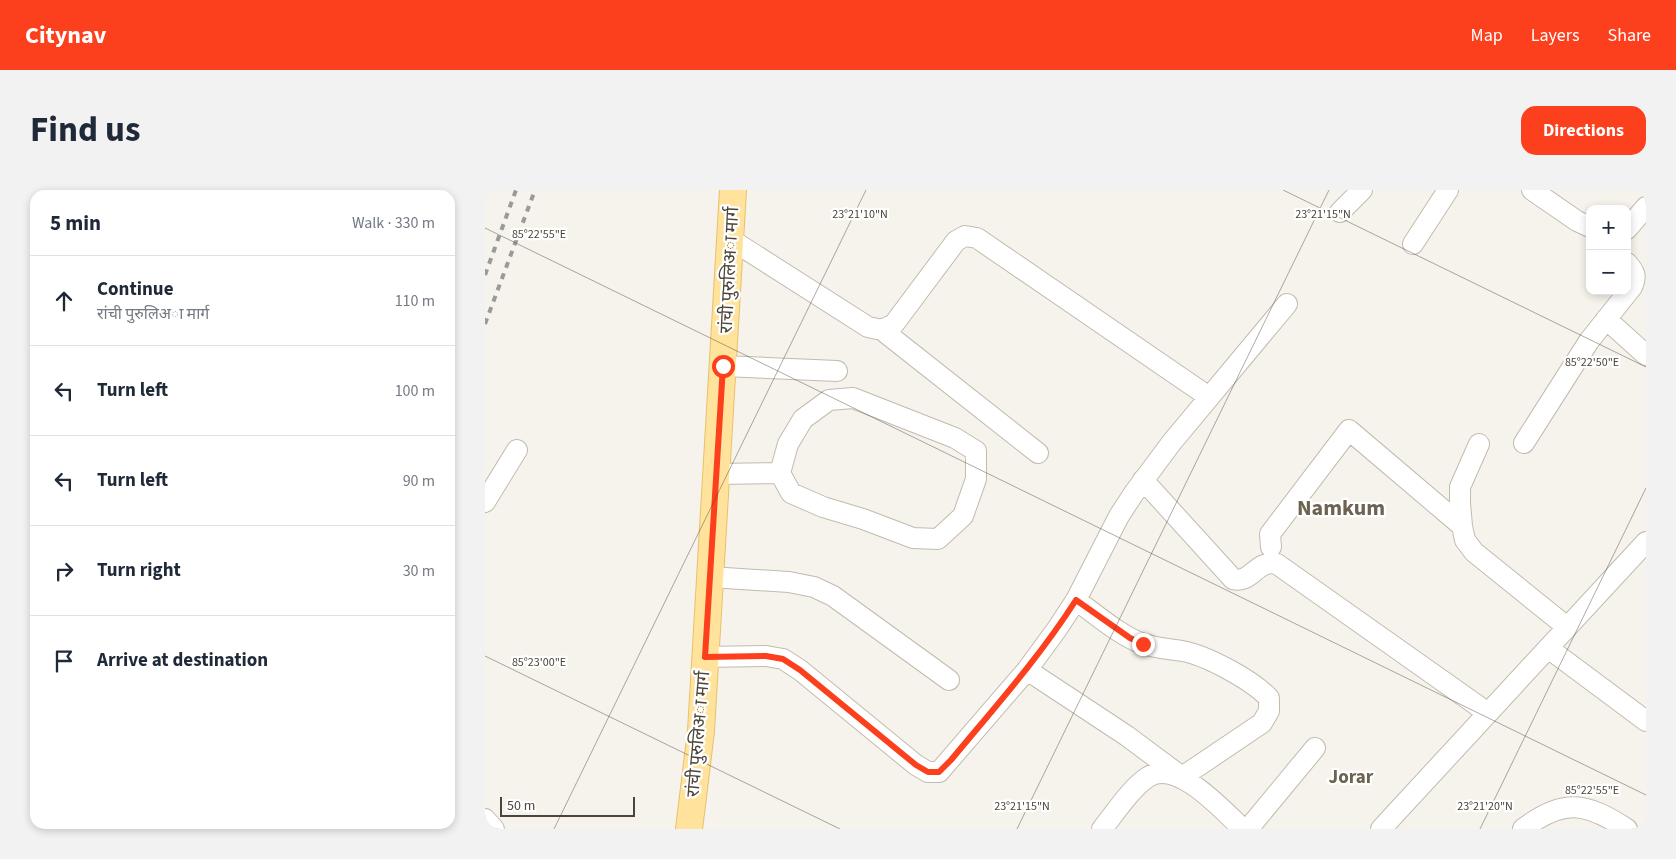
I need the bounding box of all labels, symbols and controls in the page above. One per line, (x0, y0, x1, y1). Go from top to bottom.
text: Citynav (25, 18, 106, 53)
text: Map (1471, 23, 1503, 48)
text: Layers (1531, 23, 1580, 48)
text: Share (1608, 23, 1651, 48)
text: Find us (30, 105, 140, 155)
button: Directions (1521, 106, 1646, 155)
street label: रांची पुरुलिअा मार्ग (714, 205, 745, 334)
map controls (1586, 205, 1631, 295)
button: + (1586, 205, 1631, 250)
text: 23°21'10"N (832, 206, 888, 223)
text: 23°21'15"N (1295, 206, 1351, 223)
text: 5 min (50, 208, 101, 238)
text: Walk · 330 m (352, 212, 435, 234)
text: 85°22'55"E (512, 226, 566, 243)
button: − (1586, 250, 1631, 295)
text: Continue (97, 276, 174, 303)
icon: ahead (50, 287, 78, 315)
text: 110 m (395, 290, 435, 312)
text: रांची पुरुलिअा मार्ग (97, 303, 209, 325)
text: 85°22'50"E (1565, 354, 1619, 371)
route start (712, 355, 735, 378)
icon: left (50, 377, 78, 405)
text: Turn left (97, 377, 168, 404)
text: 100 m (395, 380, 435, 402)
icon: left (50, 467, 78, 495)
text: Turn left (97, 467, 168, 494)
text: 90 m (403, 470, 435, 492)
district label: Namkum (1297, 492, 1385, 524)
icon: right (50, 557, 78, 585)
text: Turn right (97, 557, 181, 584)
text: 30 m (403, 560, 435, 582)
route end (1132, 633, 1155, 656)
icon: arrive (50, 647, 78, 675)
text: Arrive at destination (97, 647, 268, 674)
text: 85°23'00"E (512, 654, 566, 671)
street label: रांची पुरुलिअा मार्ग (681, 669, 717, 798)
district label: Jorar (1329, 764, 1374, 791)
text: 85°22'55"E (1565, 782, 1619, 799)
scale bar (500, 794, 635, 817)
text: 50 m (507, 796, 535, 816)
text: 23°21'15"N (994, 798, 1050, 815)
text: 23°21'20"N (1457, 798, 1513, 815)

